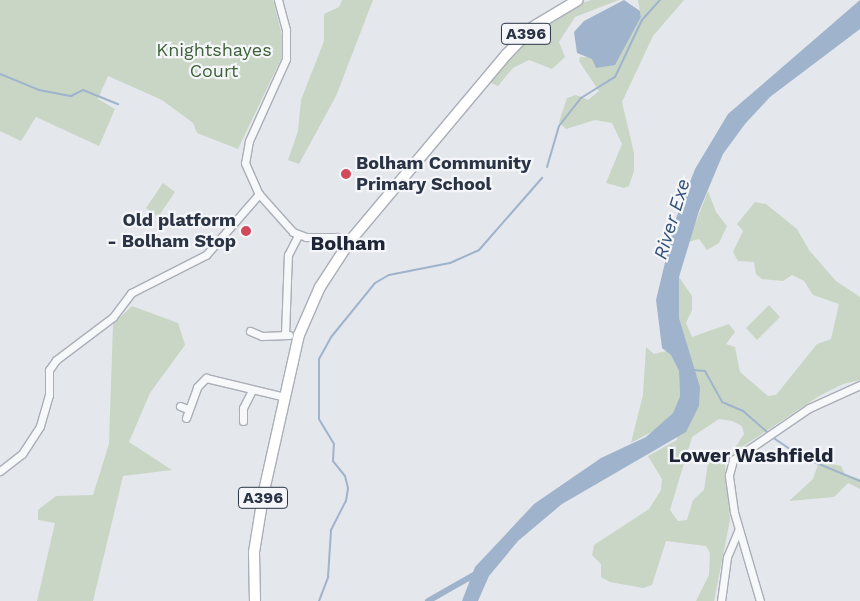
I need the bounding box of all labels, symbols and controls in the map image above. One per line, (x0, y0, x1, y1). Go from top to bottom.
road number: A396 (500, 20, 552, 48)
park label: Knightshayes Court (156, 40, 272, 82)
place label: Bolham Community Primary School (356, 153, 531, 195)
marker: Bolham Community Primary School (340, 168, 352, 180)
water label: River Exe (649, 176, 695, 262)
place label: Old platform - Bolham Stop (107, 210, 236, 252)
marker: Old platform - Bolham Stop (240, 225, 252, 237)
district label: Bolham (311, 231, 385, 255)
district label: Lower Washfield (668, 443, 834, 467)
road number: A396 (237, 484, 289, 512)

